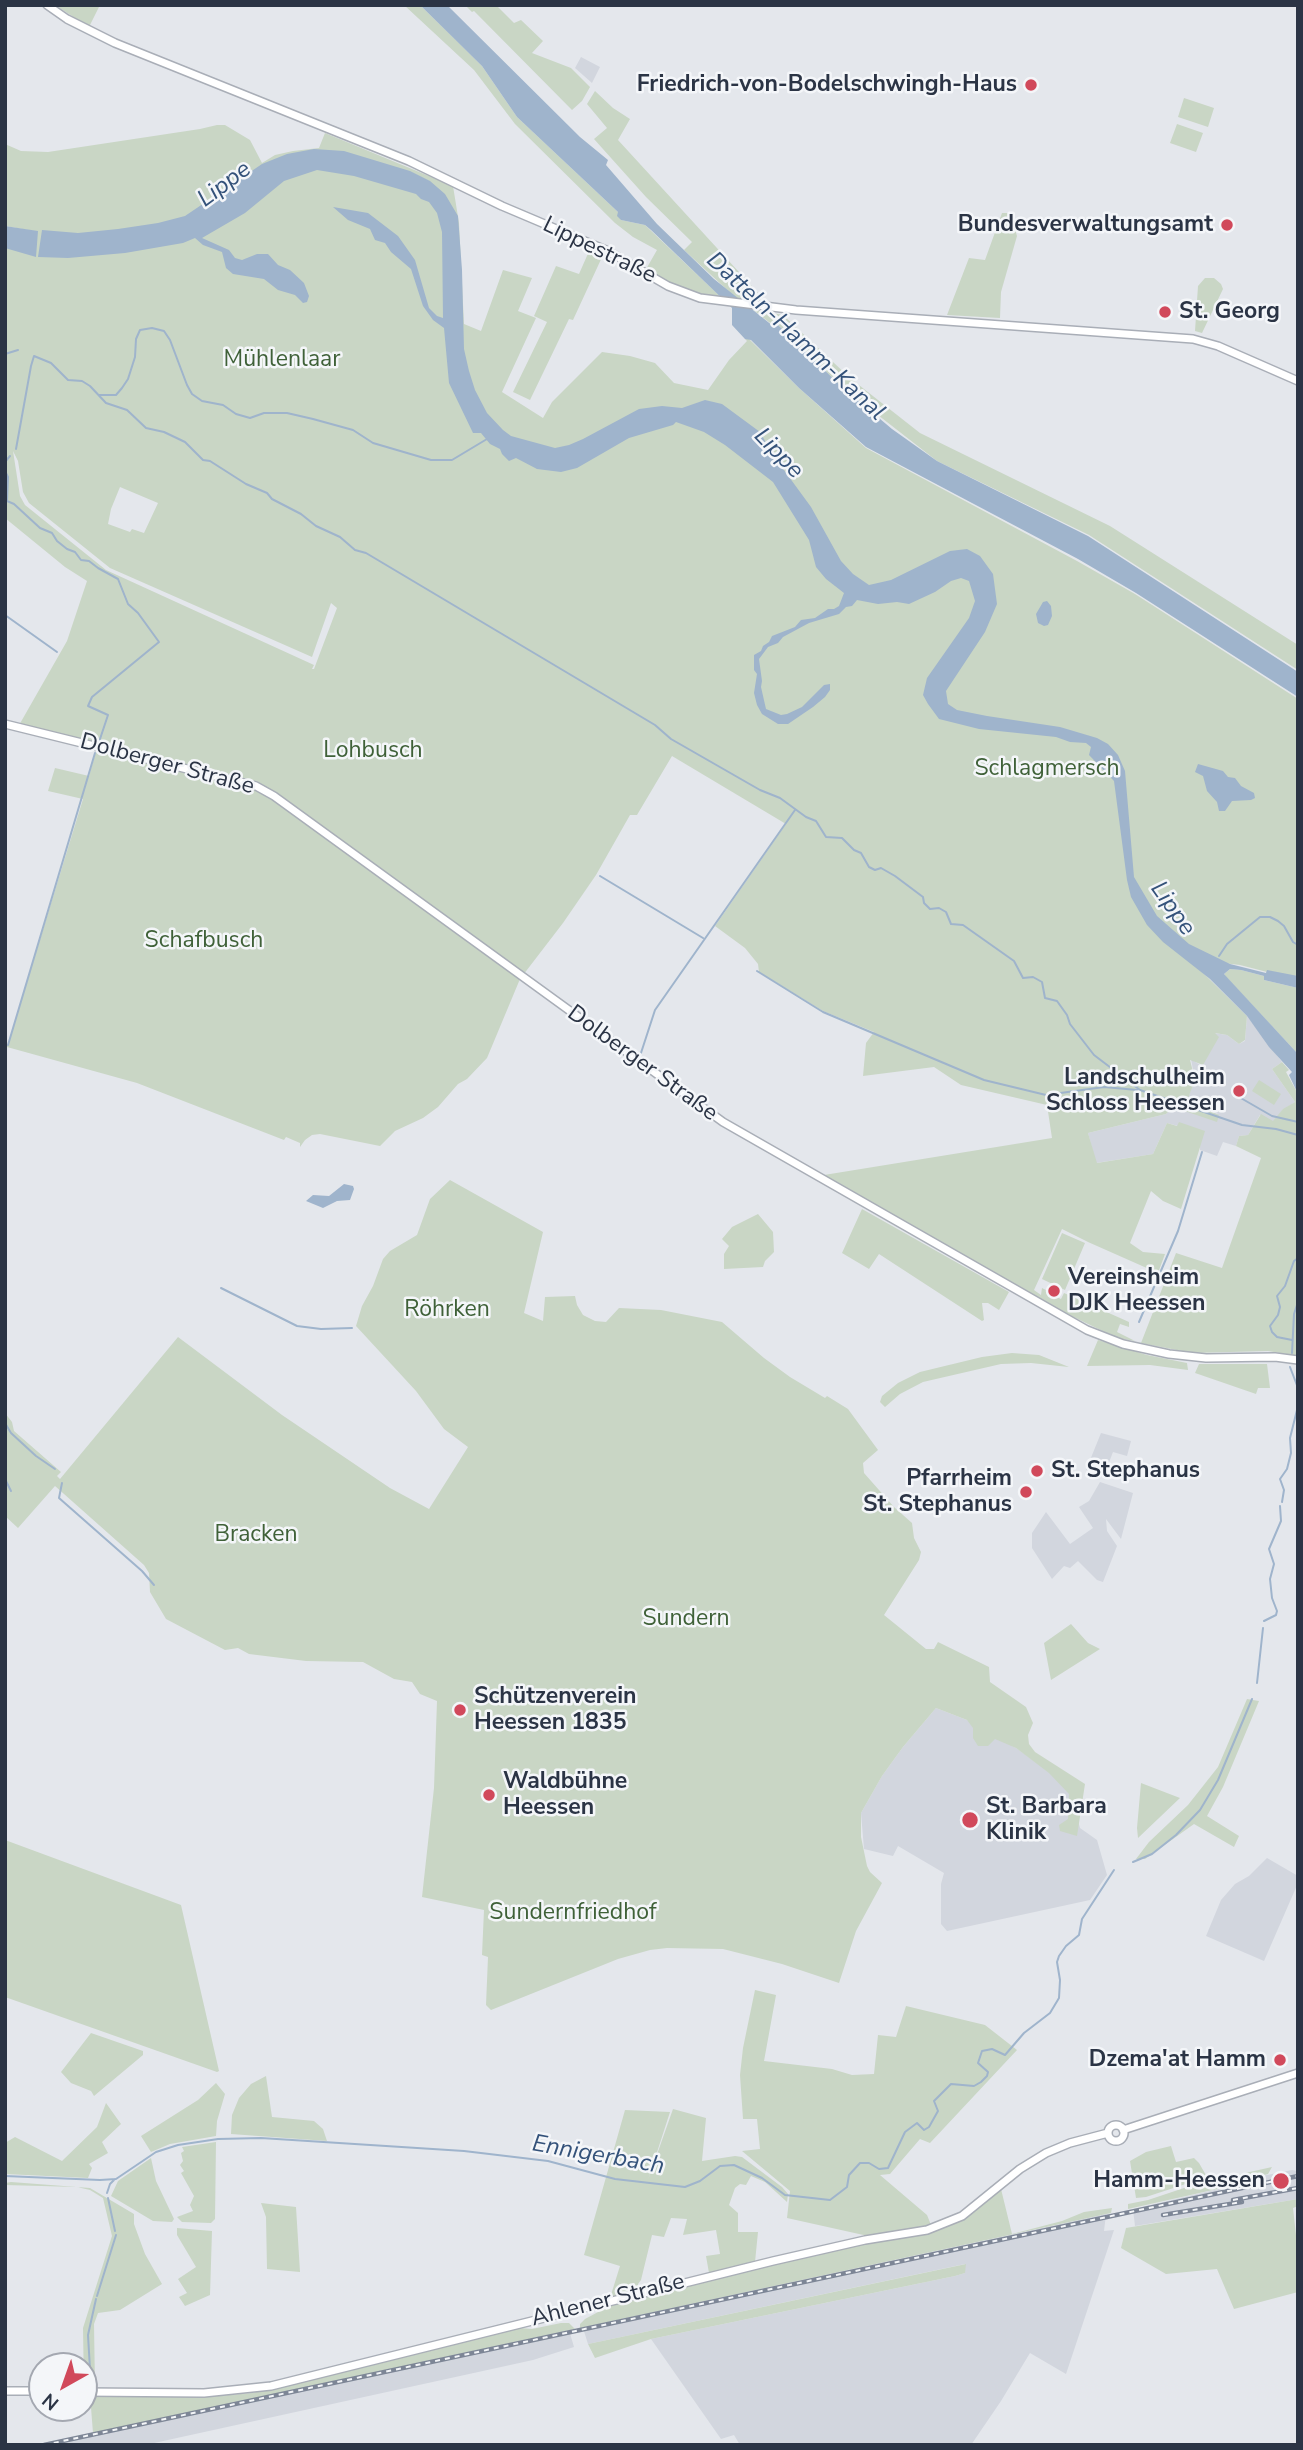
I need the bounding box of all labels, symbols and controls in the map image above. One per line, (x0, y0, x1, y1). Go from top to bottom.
place label: Friedrich-von-Bodelschwingh-Haus (637, 71, 1017, 99)
marker: Friedrich-von-Bodelschwingh-Haus (1023, 77, 1039, 93)
water label: Lippe (193, 156, 257, 214)
place label: Bundesverwaltungsamt (958, 211, 1213, 239)
street label: Lippestraße (538, 212, 660, 290)
marker: Bundesverwaltungsamt (1219, 217, 1235, 233)
water label: Datteln-Hamm-Kanal (700, 247, 890, 427)
place label: St. Georg (1179, 298, 1280, 326)
marker: St. Georg (1157, 304, 1173, 320)
park label: Mühlenlaar (223, 346, 341, 374)
water label: Lippe (747, 423, 809, 485)
street label: Dolberger Straße (77, 728, 257, 802)
park label: Lohbusch (323, 737, 423, 765)
park label: Schlagmersch (974, 755, 1120, 783)
water label: Lippe (1143, 876, 1201, 942)
park label: Schafbusch (145, 927, 263, 955)
street label: Dolberger Straße (561, 1000, 723, 1128)
place label: Landschulheim Schloss Heessen (1046, 1064, 1225, 1118)
marker: Landschulheim Schloss Heessen (1231, 1083, 1247, 1099)
place label: Vereinsheim DJK Heessen (1068, 1264, 1205, 1318)
marker: Vereinsheim DJK Heessen (1046, 1283, 1062, 1299)
park label: Röhrken (404, 1296, 490, 1324)
place label: St. Stephanus (1051, 1457, 1200, 1485)
marker: St. Stephanus (1029, 1463, 1045, 1479)
place label: Pfarrheim St. Stephanus (863, 1465, 1012, 1519)
marker: Pfarrheim St. Stephanus (1018, 1484, 1034, 1500)
park label: Bracken (214, 1521, 298, 1549)
park label: Sundern (642, 1605, 730, 1633)
place label: Schützenverein Heessen 1835 (474, 1683, 636, 1737)
marker: Schützenverein Heessen 1835 (452, 1702, 468, 1718)
place label: Waldbühne Heessen (503, 1768, 627, 1822)
marker: Waldbühne Heessen (481, 1787, 497, 1803)
place label: St. Barbara Klinik (986, 1793, 1107, 1847)
marker: St. Barbara Klinik (960, 1810, 980, 1830)
park label: Sundernfriedhof (489, 1899, 657, 1927)
place label: Dzema'at Hamm (1089, 2046, 1266, 2074)
marker: Dzema'at Hamm (1272, 2052, 1288, 2068)
water label: Ennigerbach (530, 2130, 666, 2182)
place label: Hamm-Heessen (1093, 2167, 1265, 2195)
marker: Hamm-Heessen (1271, 2171, 1291, 2191)
street label: Ahlener Straße (528, 2269, 688, 2333)
north arrow (28, 2352, 98, 2422)
text: N (37, 2387, 65, 2416)

